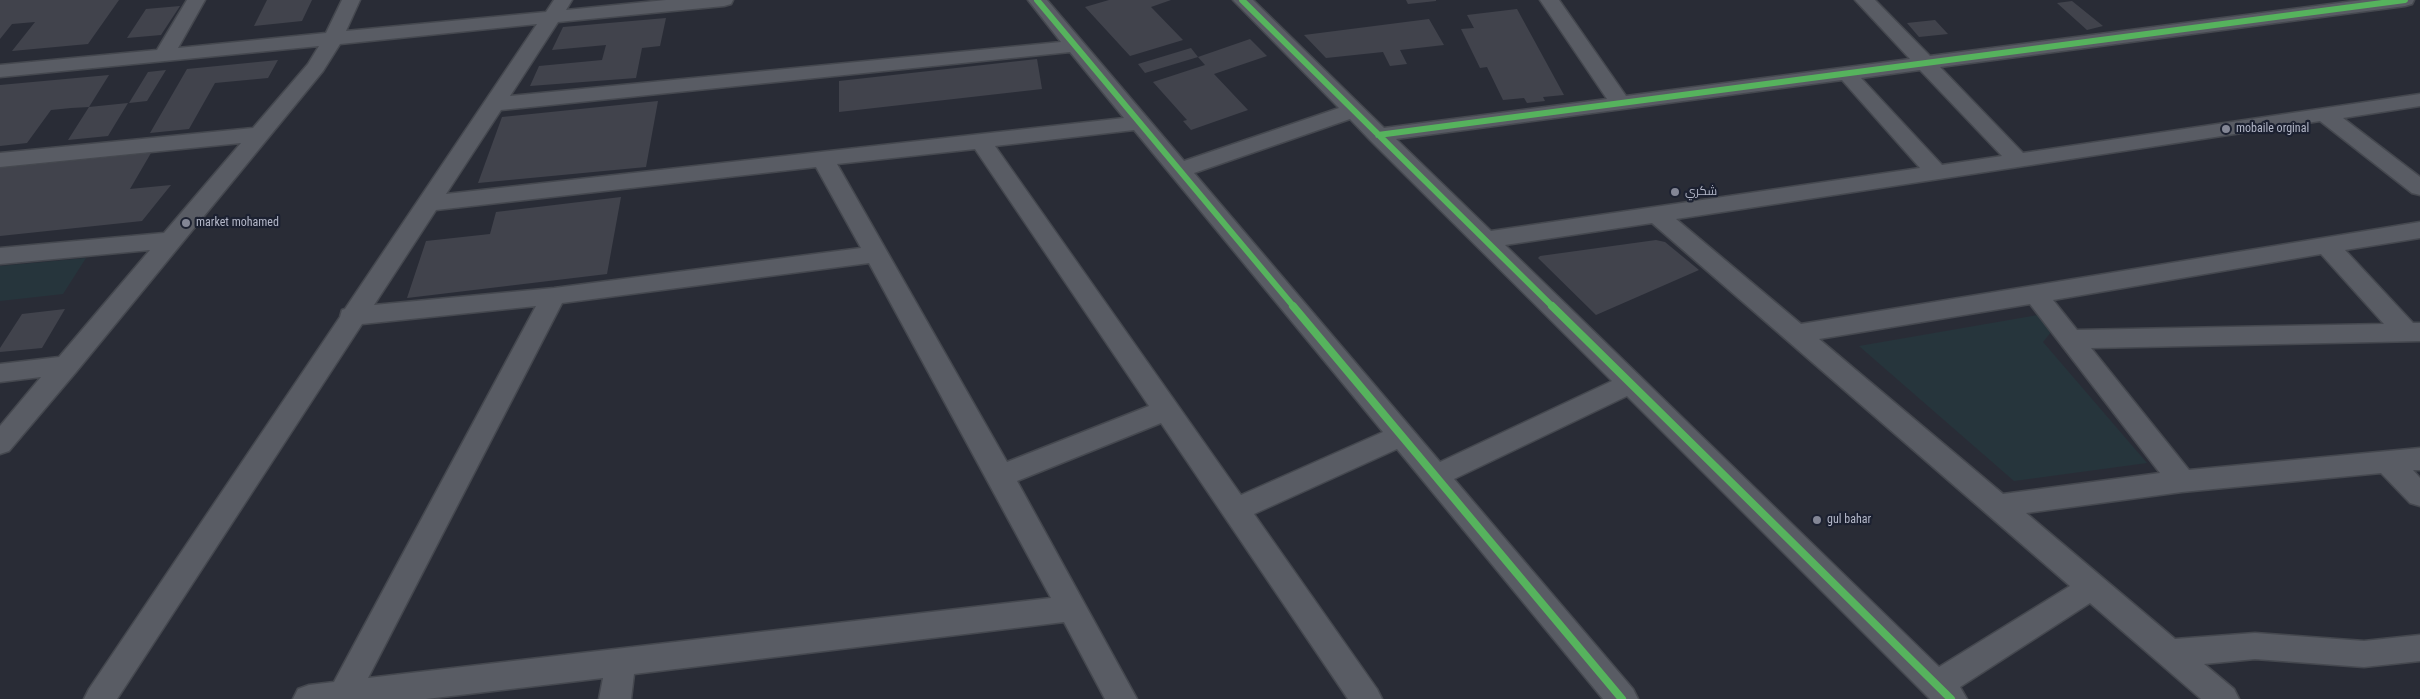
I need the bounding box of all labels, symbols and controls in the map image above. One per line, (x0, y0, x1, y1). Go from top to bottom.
place label: mobaile orginal (2236, 122, 2309, 136)
marker: mobaile orginal (2220, 123, 2232, 135)
place label: شكري (1685, 185, 1717, 199)
marker: شكري (1669, 186, 1681, 198)
place label: market mohamed (196, 216, 279, 230)
marker: market mohamed (180, 217, 192, 229)
place label: gul bahar (1827, 513, 1871, 527)
marker: gul bahar (1811, 514, 1823, 526)

